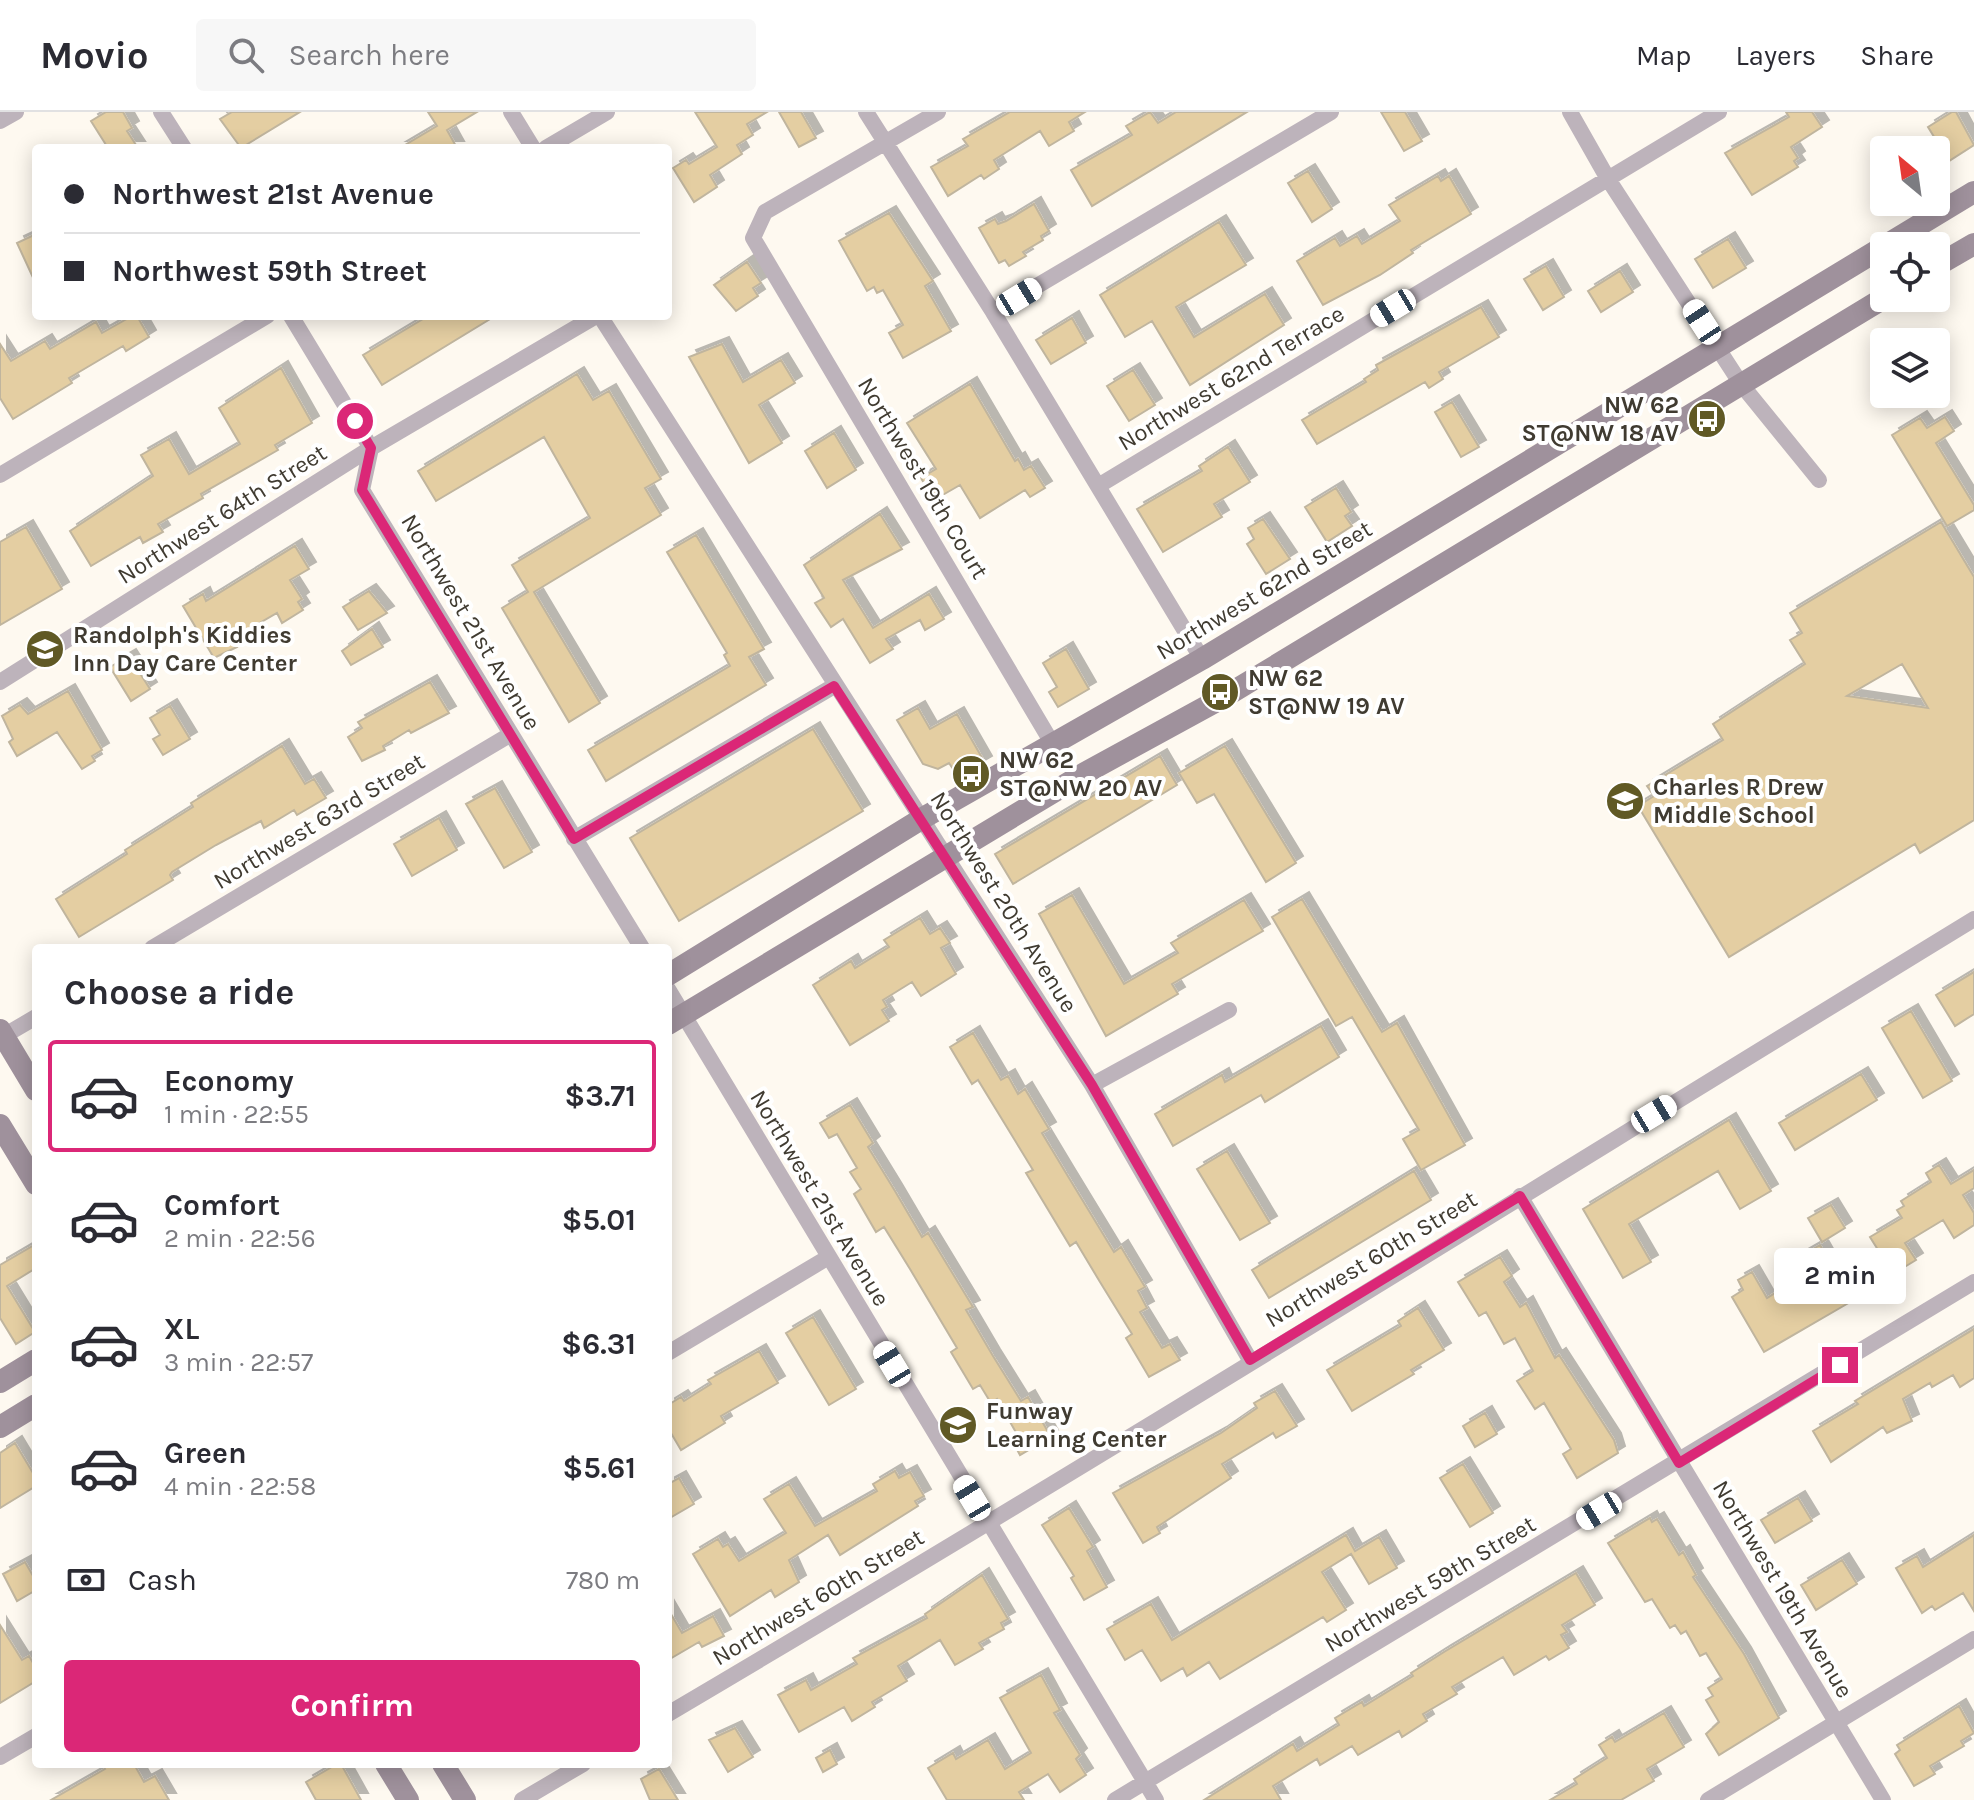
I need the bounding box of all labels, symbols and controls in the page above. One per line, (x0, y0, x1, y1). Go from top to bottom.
search box (196, 19, 756, 91)
text: Movio (40, 33, 148, 78)
icon: search (224, 33, 268, 77)
text: Search here (288, 37, 450, 73)
text: Map (1636, 39, 1691, 72)
text: Layers (1735, 39, 1816, 72)
text: Share (1860, 39, 1934, 72)
north arrow (1870, 136, 1950, 216)
map controls (1870, 136, 1950, 408)
text: Northwest 21st Avenue (112, 176, 434, 212)
button: locate (1870, 232, 1950, 312)
text: Northwest 59th Street (112, 253, 427, 289)
car (992, 274, 1046, 320)
car (1366, 285, 1420, 331)
car (1679, 295, 1725, 349)
street label: Northwest 62nd Terrace (1113, 299, 1349, 457)
button: layers (1870, 328, 1950, 408)
street label: Northwest 19th Court (852, 372, 994, 584)
place label: NW 62 ST@NW 18 AV (1521, 391, 1680, 447)
bus stop icon: NW 62 ST@NW 18 AV (1686, 398, 1728, 440)
route start (337, 403, 373, 439)
street label: Northwest 64th Street (112, 438, 332, 590)
street label: Northwest 21st Avenue (395, 509, 547, 735)
street label: Northwest 62nd Street (1151, 514, 1377, 666)
place label: Randolph's Kiddies Inn Day Care Center (73, 621, 297, 677)
school or university icon: Randolph's Kiddies Inn Day Care Center (24, 628, 66, 670)
place label: NW 62 ST@NW 19 AV (1248, 664, 1405, 720)
bus stop icon: NW 62 ST@NW 19 AV (1199, 671, 1241, 713)
place label: NW 62 ST@NW 20 AV (999, 746, 1163, 802)
street label: Northwest 63rd Street (208, 747, 430, 895)
bus stop icon: NW 62 ST@NW 20 AV (950, 753, 992, 795)
place label: Charles R Drew Middle School (1653, 773, 1824, 829)
school or university icon: Charles R Drew Middle School (1604, 780, 1646, 822)
street label: Northwest 20th Avenue (925, 786, 1083, 1018)
text: Choose a ride (64, 971, 294, 1013)
icon: car (68, 1060, 140, 1132)
text: Economy (164, 1063, 294, 1099)
text: $3.71 (565, 1078, 636, 1114)
street label: Northwest 21st Avenue (744, 1085, 896, 1311)
car (1627, 1091, 1681, 1137)
text: 1 min · 22:55 (164, 1099, 309, 1130)
icon: car (68, 1184, 140, 1256)
street label: Northwest 60th Street (1260, 1185, 1482, 1333)
text: Comfort (164, 1187, 280, 1223)
text: $5.01 (562, 1202, 636, 1238)
text: 2 min · 22:56 (164, 1223, 316, 1254)
callout: 2 min (1774, 1249, 1906, 1305)
text: 2 min (1804, 1260, 1876, 1291)
icon: car (68, 1308, 140, 1380)
text: XL (164, 1311, 199, 1347)
text: $6.31 (561, 1326, 636, 1362)
car (869, 1337, 915, 1391)
text: 3 min · 22:57 (164, 1347, 313, 1378)
route end (1822, 1347, 1858, 1383)
place label: Funway Learning Center (986, 1397, 1167, 1453)
school or university icon: Funway Learning Center (937, 1404, 979, 1446)
icon: car (68, 1432, 140, 1504)
text: Green (164, 1435, 247, 1471)
text: $5.61 (563, 1450, 636, 1486)
text: 4 min · 22:58 (164, 1471, 316, 1502)
car (949, 1471, 995, 1525)
street label: Northwest 19th Avenue (1707, 1475, 1859, 1703)
car (1572, 1488, 1626, 1534)
street label: Northwest 59th Street (1319, 1510, 1541, 1658)
street label: Northwest 60th Street (707, 1523, 929, 1671)
icon: cash (64, 1558, 108, 1602)
text: Cash (128, 1562, 197, 1598)
text: 780 m (566, 1565, 640, 1596)
button: Confirm (64, 1660, 640, 1752)

